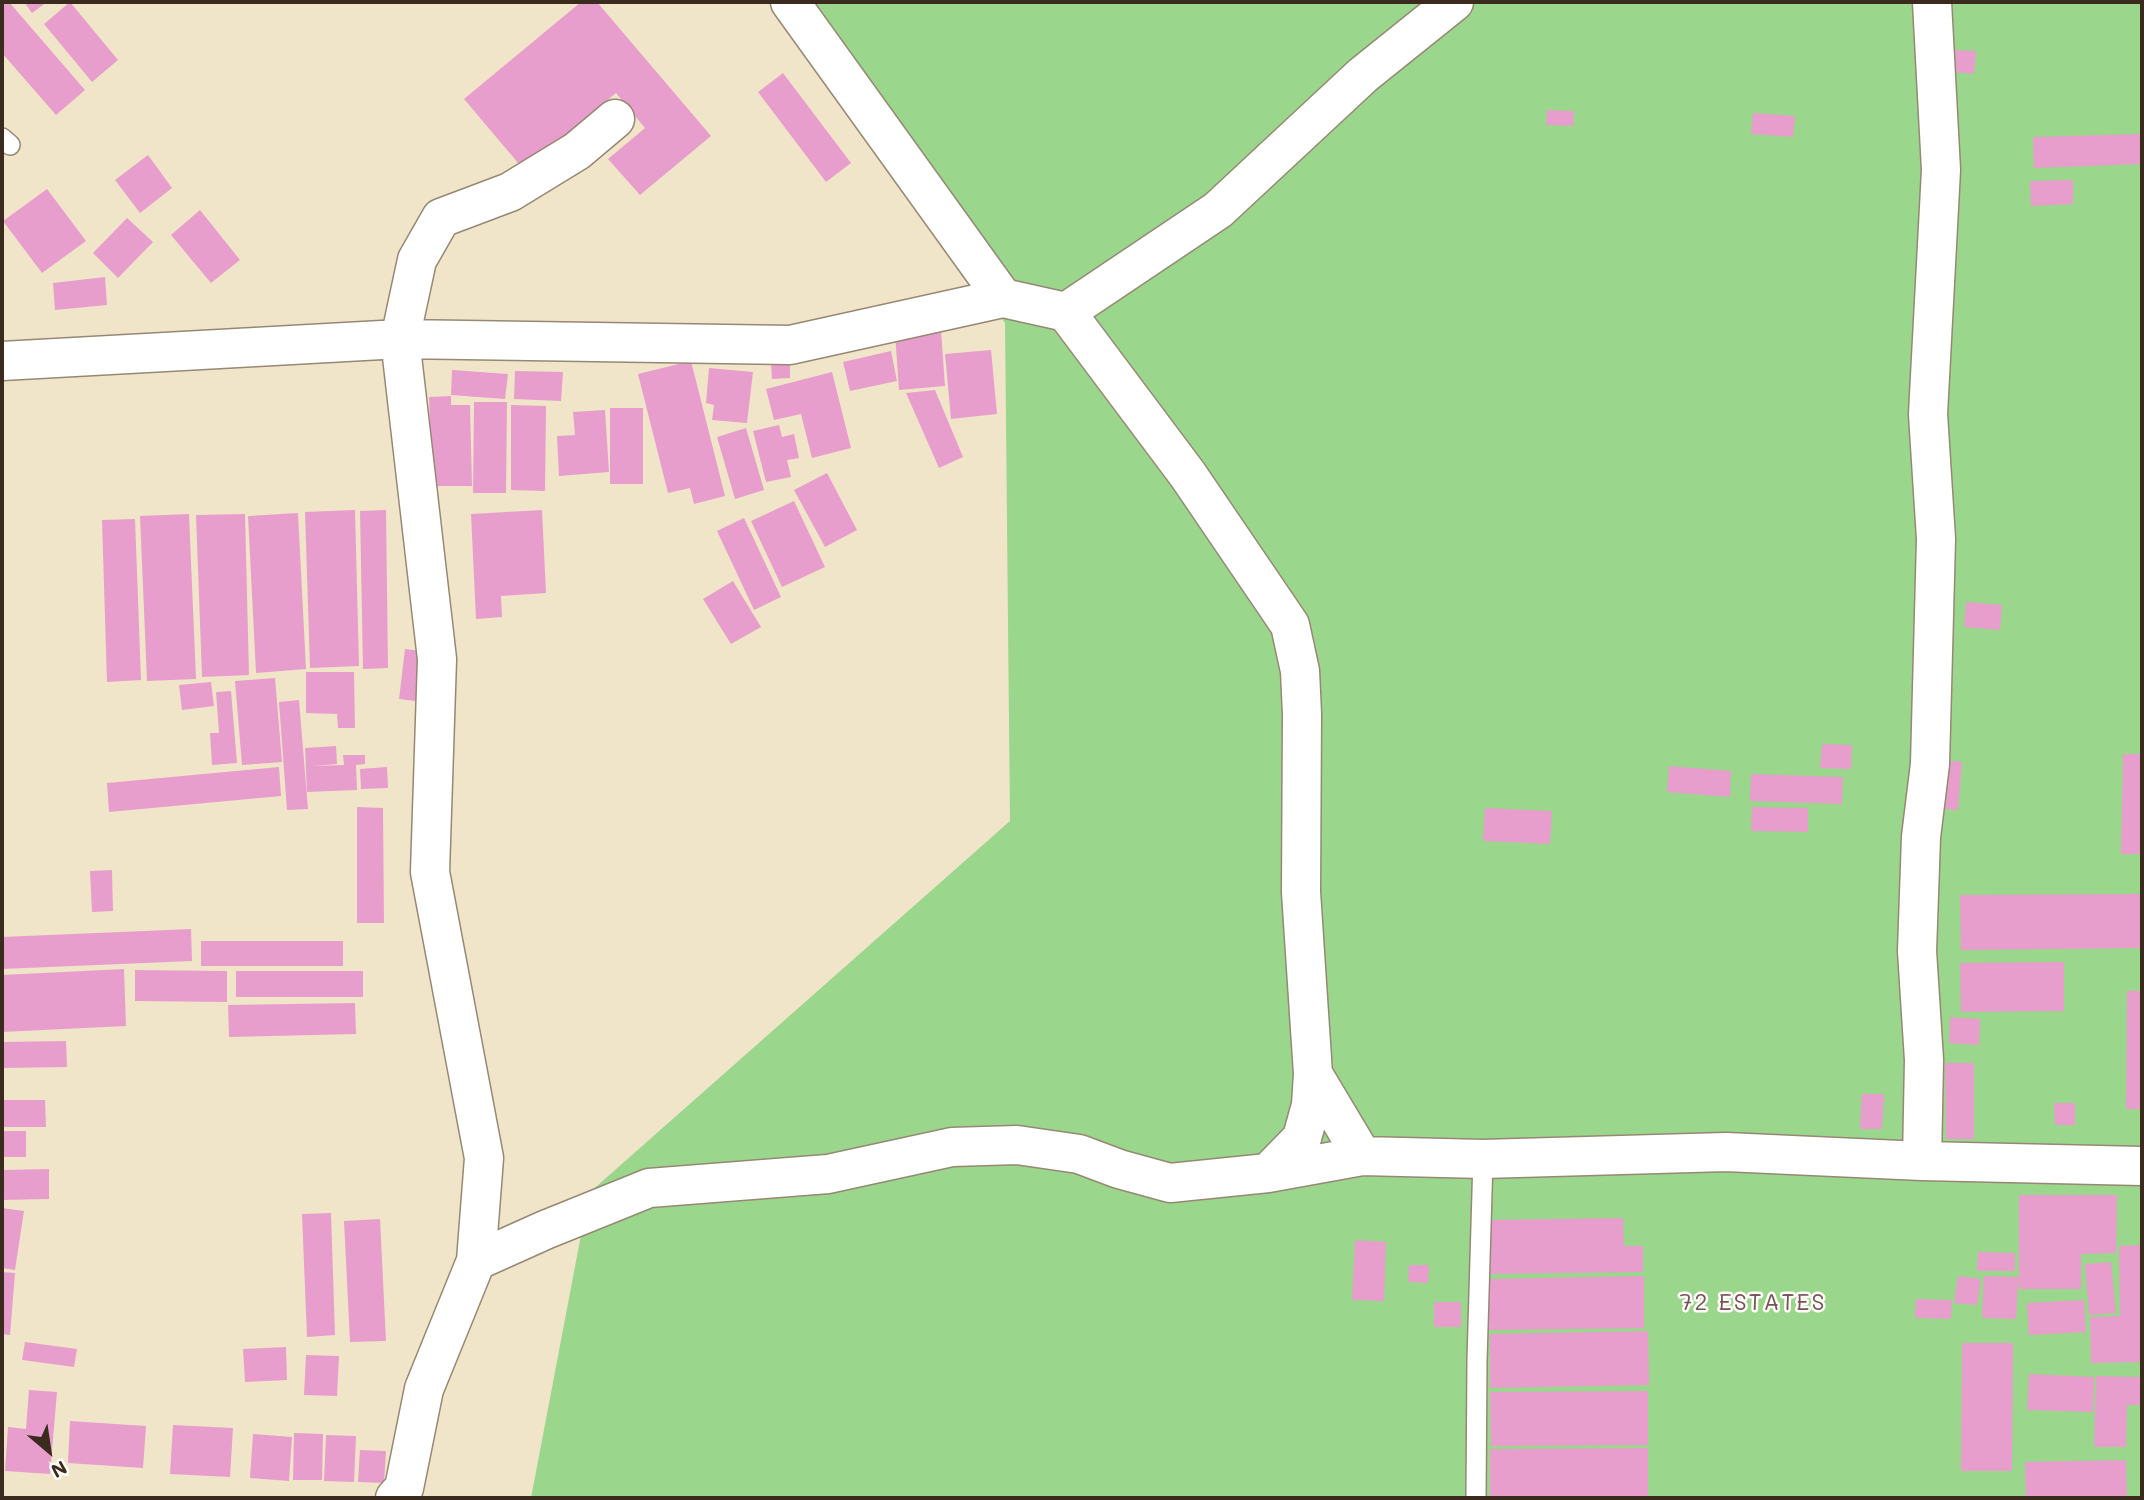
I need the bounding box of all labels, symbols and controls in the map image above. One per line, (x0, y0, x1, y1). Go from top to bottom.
district label: 72 ESTATES (1681, 1289, 1825, 1317)
north arrow (14, 1416, 84, 1486)
text: N (47, 1455, 72, 1484)

